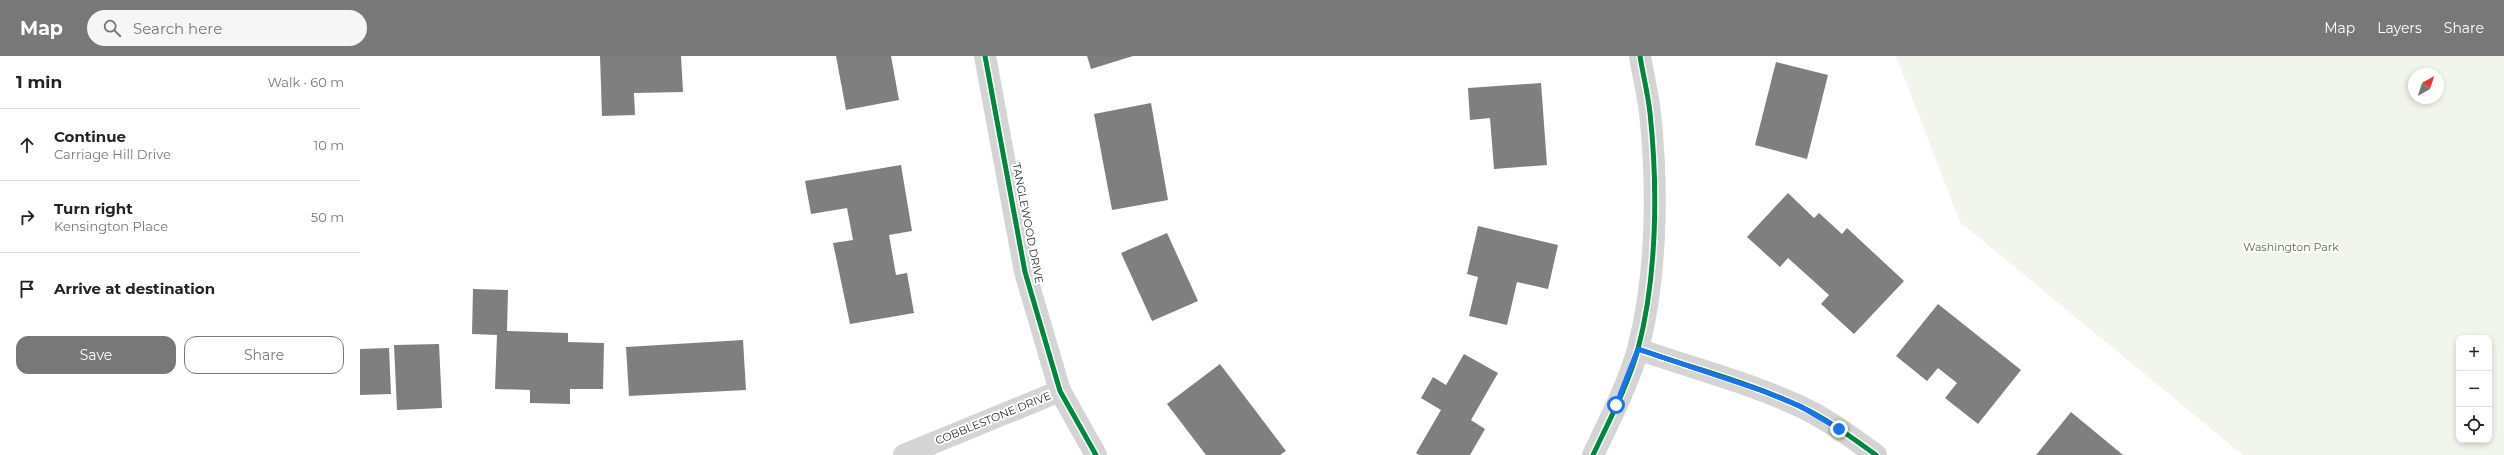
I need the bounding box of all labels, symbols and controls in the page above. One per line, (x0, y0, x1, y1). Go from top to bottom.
search box (87, 10, 367, 46)
text: Map (20, 17, 63, 40)
icon: search (101, 17, 123, 39)
text: Search here (133, 19, 222, 38)
text: Map (2324, 19, 2355, 37)
text: Layers (2377, 19, 2422, 37)
text: Share (2444, 19, 2484, 37)
north arrow (2408, 68, 2444, 104)
text: 1 min (16, 72, 62, 92)
text: Walk · 60 m (268, 74, 344, 90)
text: Continue (54, 127, 126, 146)
icon: ahead (16, 134, 38, 156)
text: 10 m (314, 137, 344, 153)
text: Carriage Hill Drive (54, 146, 171, 162)
street label: TANGLEWOOD DRIVE (1009, 162, 1047, 284)
text: Turn right (54, 199, 133, 218)
icon: right (16, 206, 38, 228)
text: 50 m (311, 209, 344, 225)
text: Kensington Place (54, 218, 168, 234)
park label: Washington Park (2243, 240, 2339, 254)
icon: arrive (16, 278, 38, 300)
text: Arrive at destination (54, 279, 215, 298)
map controls (2456, 335, 2492, 443)
button: + (2456, 335, 2492, 371)
button: Save (16, 336, 176, 374)
button: Share (184, 336, 344, 374)
button: − (2456, 371, 2492, 407)
street label: COBBLESTONE DRIVE (933, 388, 1053, 448)
route start (1607, 396, 1625, 414)
button: locate (2456, 407, 2492, 443)
route end (1830, 420, 1848, 438)

